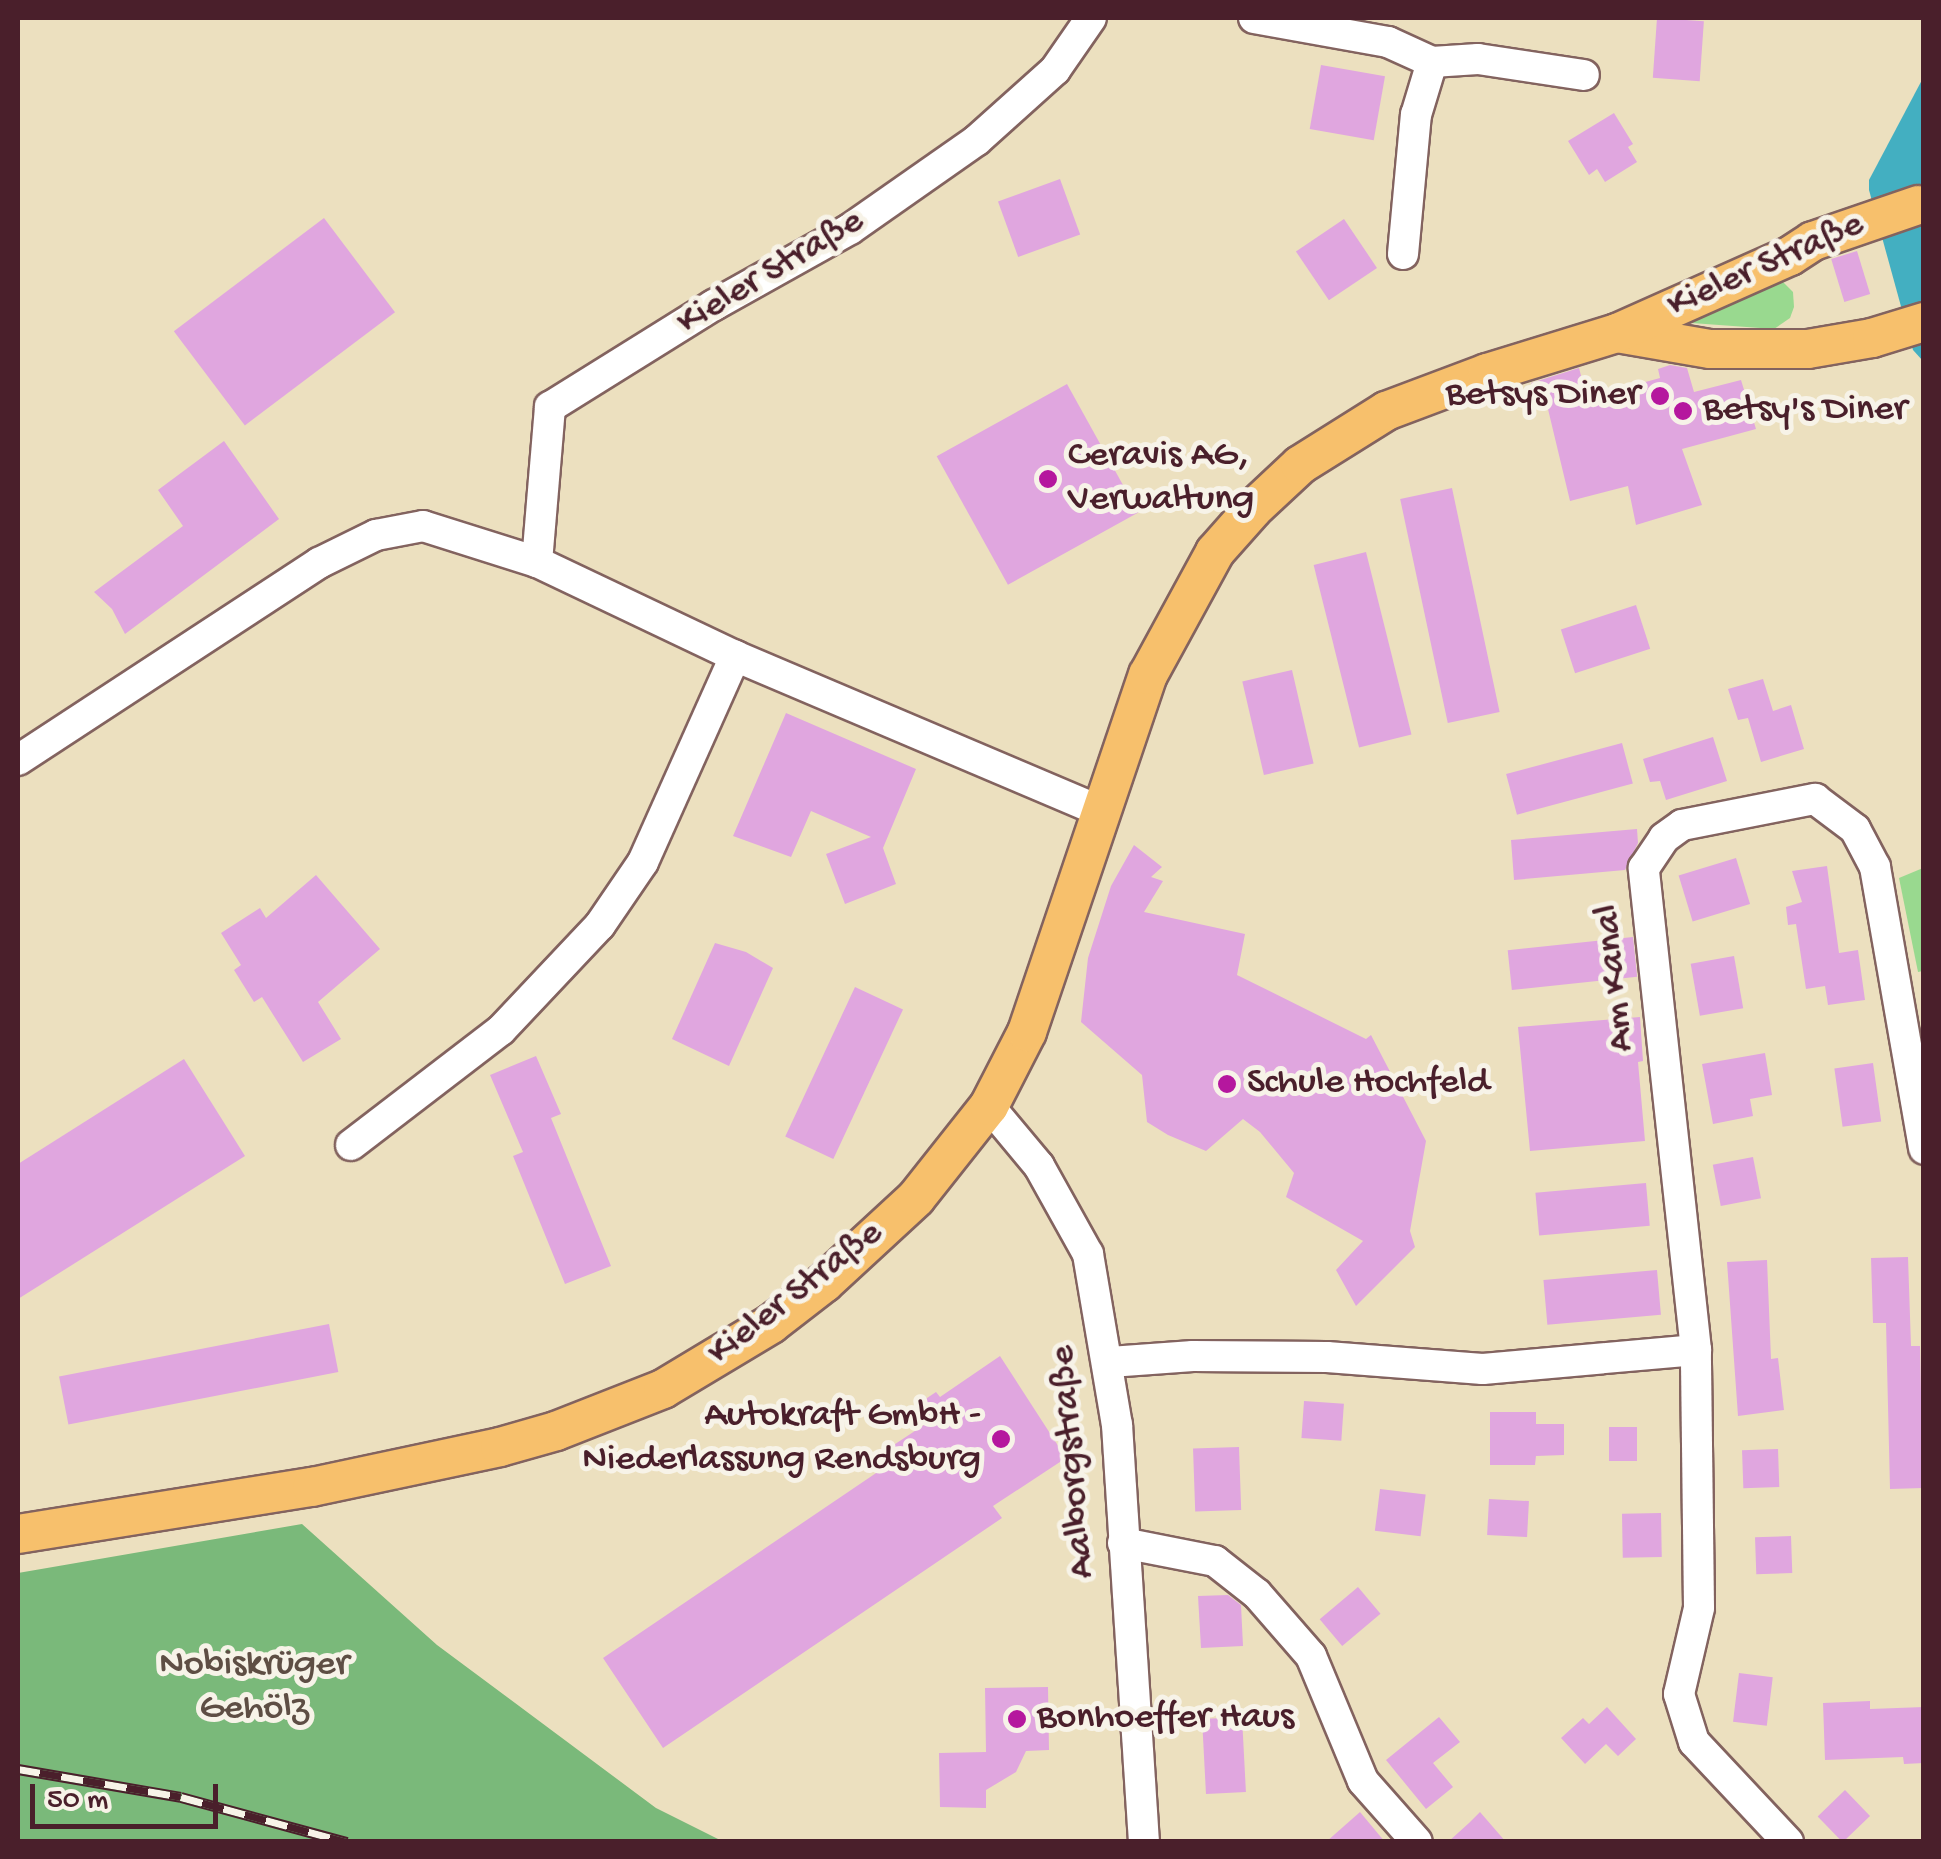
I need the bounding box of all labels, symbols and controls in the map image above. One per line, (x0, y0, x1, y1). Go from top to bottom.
street label: Kieler Straße (669, 199, 873, 347)
street label: Kieler Straße (1661, 203, 1871, 329)
place label: Betsys Diner (1446, 373, 1640, 419)
marker: Betsys Diner (1649, 385, 1671, 407)
place label: Betsy's Diner (1703, 388, 1907, 434)
marker: Betsy's Diner (1672, 400, 1694, 422)
place label: Ceravis AG, Verwaltung (1068, 434, 1254, 524)
marker: Ceravis AG, Verwaltung (1037, 468, 1059, 490)
street label: Am Kanal (1586, 902, 1646, 1054)
place label: Schule Hochfeld (1247, 1061, 1489, 1107)
marker: Schule Hochfeld (1216, 1073, 1238, 1095)
street label: Kieler Straße (699, 1212, 893, 1376)
street label: Aalborgstraße (1041, 1344, 1107, 1580)
place label: Autokraft GmbH - Niederlassung Rendsburg (582, 1394, 981, 1484)
marker: Autokraft GmbH - Niederlassung Rendsburg (990, 1428, 1012, 1450)
park label: Nobiskrüger Gehölz (159, 1643, 349, 1732)
place label: Bonhoeffer Haus (1037, 1696, 1294, 1742)
marker: Bonhoeffer Haus (1006, 1708, 1028, 1730)
scale bar (35, 1764, 222, 1826)
text: 50 m (47, 1784, 108, 1819)

